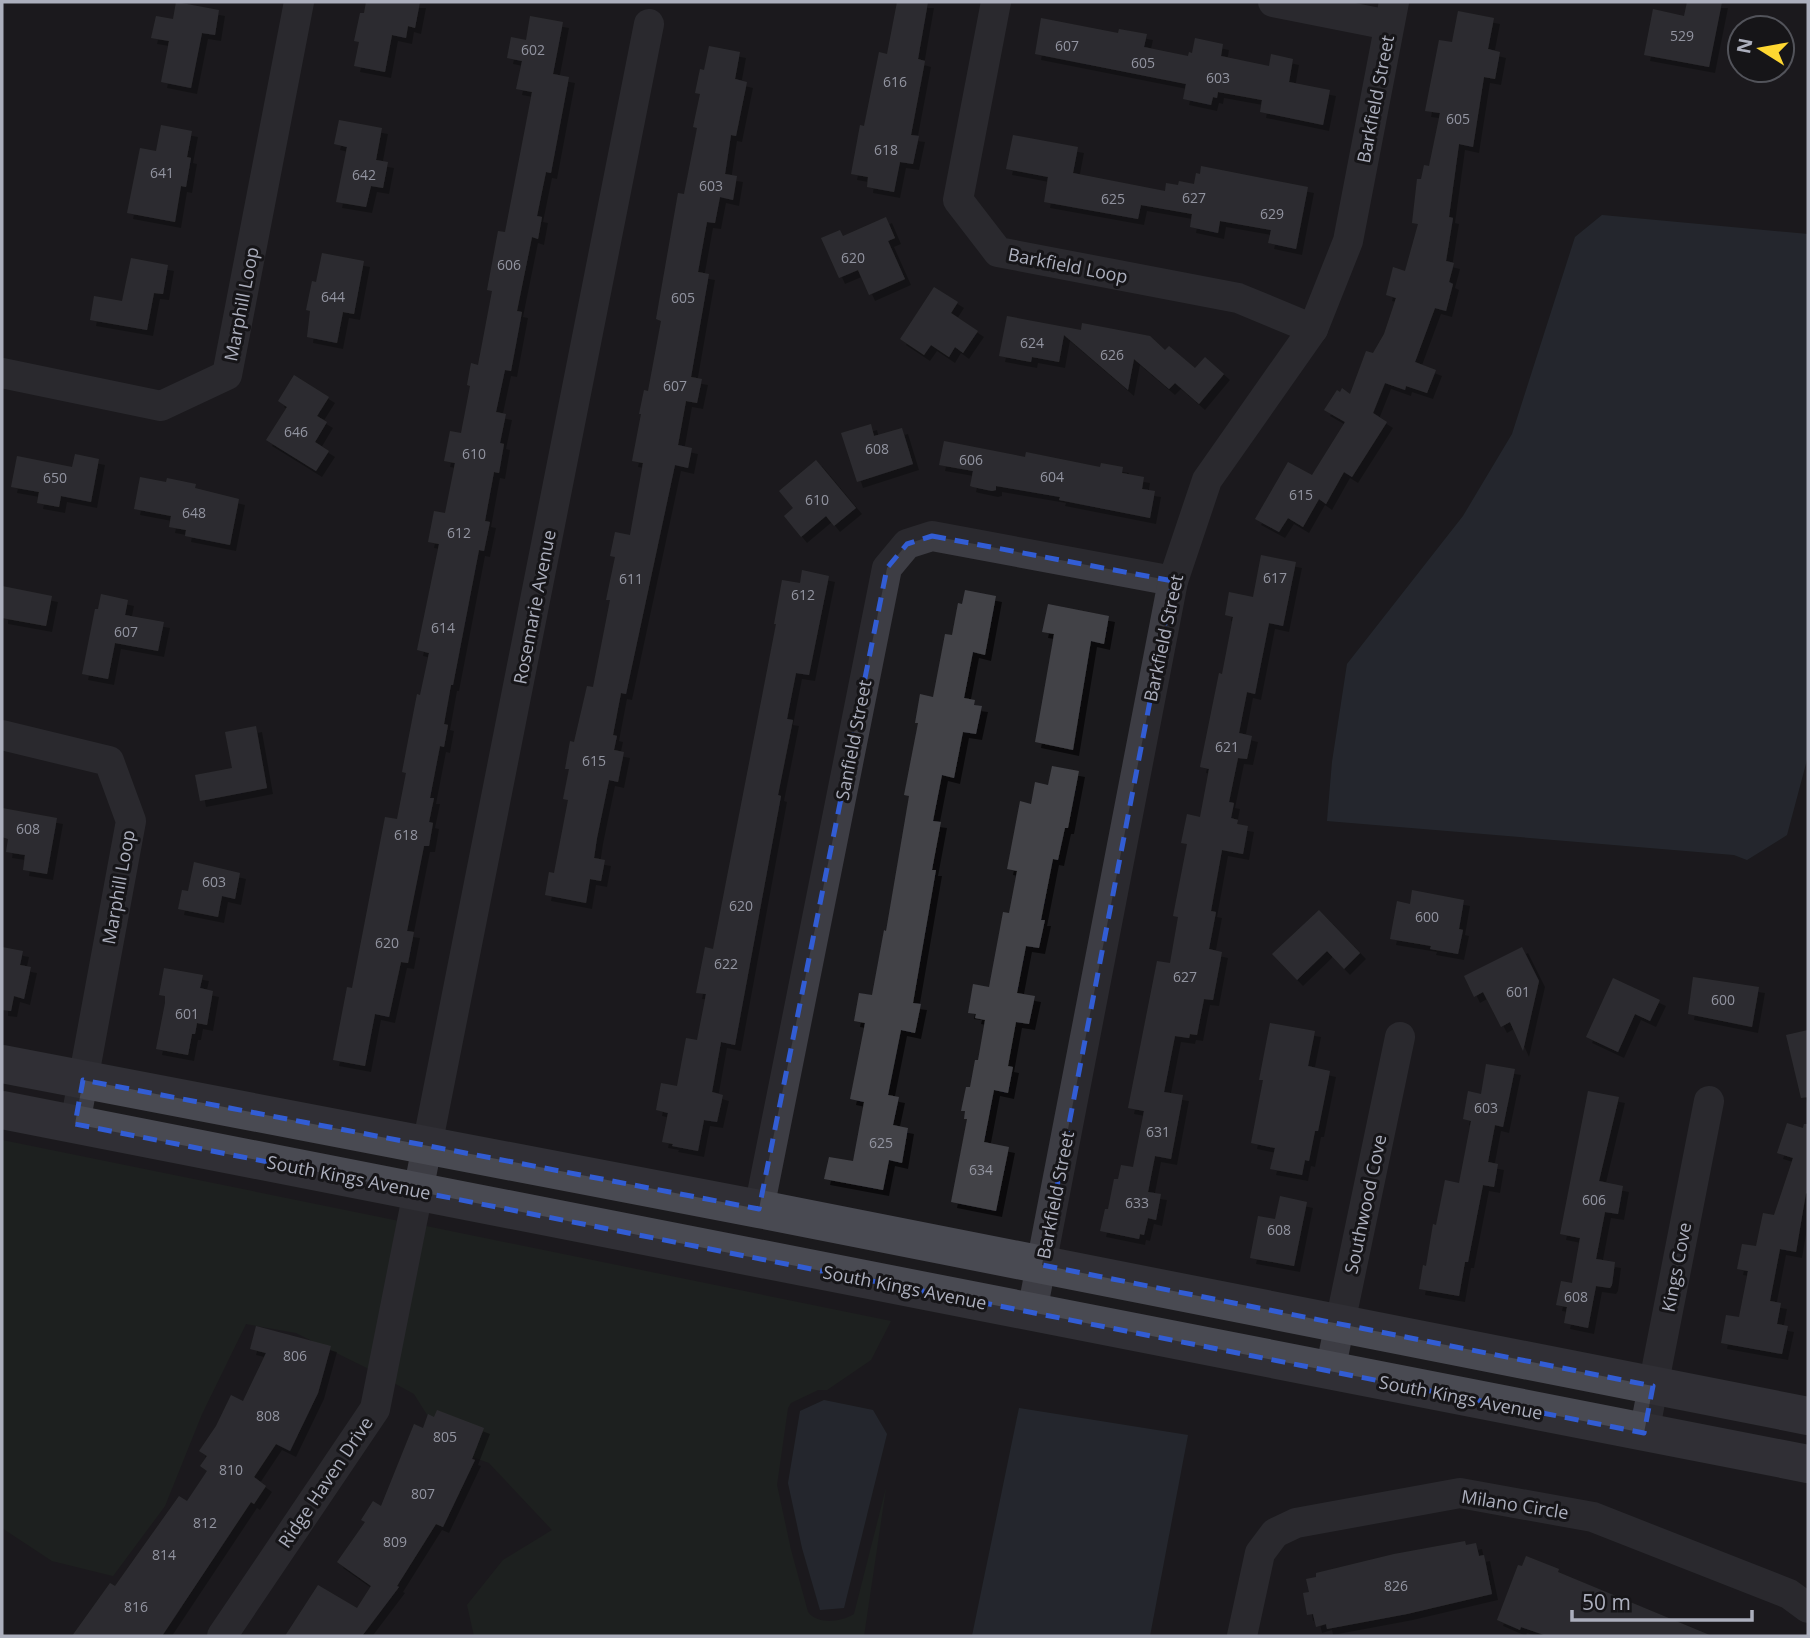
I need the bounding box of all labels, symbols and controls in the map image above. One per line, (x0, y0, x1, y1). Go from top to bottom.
north arrow (1726, 14, 1796, 84)
house number: 529 (1670, 26, 1694, 45)
street label: Barkfield Street (1351, 33, 1399, 165)
house number: 607 (1055, 36, 1079, 55)
text: N (1730, 36, 1759, 56)
house number: 602 (521, 40, 545, 59)
house number: 605 (1131, 53, 1155, 72)
house number: 603 (1206, 68, 1230, 87)
house number: 616 (883, 72, 907, 91)
house number: 605 (1446, 109, 1470, 128)
house number: 618 (874, 140, 898, 159)
house number: 641 (150, 163, 174, 182)
house number: 642 (352, 165, 376, 184)
house number: 603 (699, 176, 723, 195)
house number: 627 (1182, 188, 1206, 207)
house number: 625 (1101, 189, 1125, 208)
house number: 629 (1260, 204, 1284, 223)
street label: Barkfield Loop (1006, 242, 1130, 288)
street label: Marphill Loop (218, 245, 264, 363)
house number: 620 (841, 248, 865, 267)
house number: 606 (497, 255, 521, 274)
house number: 644 (321, 287, 345, 306)
house number: 605 (671, 288, 695, 307)
house number: 624 (1020, 333, 1044, 352)
house number: 626 (1100, 345, 1124, 364)
house number: 607 (663, 376, 687, 395)
house number: 646 (284, 422, 308, 441)
house number: 608 (865, 439, 889, 458)
house number: 610 (462, 444, 486, 463)
house number: 606 (959, 450, 983, 469)
house number: 604 (1040, 467, 1064, 486)
house number: 650 (43, 468, 67, 487)
house number: 615 (1289, 485, 1313, 504)
house number: 610 (805, 490, 829, 509)
house number: 648 (182, 503, 206, 522)
house number: 612 (447, 523, 471, 542)
street label: Rosemarie Avenue (507, 528, 561, 686)
house number: 617 (1263, 568, 1287, 587)
house number: 611 (619, 569, 643, 588)
street label: Barkfield Street (1138, 572, 1188, 704)
house number: 612 (791, 585, 815, 604)
house number: 614 (431, 618, 455, 637)
house number: 607 (114, 622, 138, 641)
street label: Sanfield Street (830, 678, 876, 802)
house number: 621 (1215, 737, 1239, 756)
house number: 615 (582, 751, 606, 770)
house number: 608 (16, 819, 40, 838)
house number: 618 (394, 825, 418, 844)
street label: Marphill Loop (96, 828, 140, 946)
house number: 603 (202, 872, 226, 891)
house number: 620 (729, 896, 753, 915)
house number: 600 (1415, 907, 1439, 926)
house number: 620 (375, 933, 399, 952)
house number: 622 (714, 954, 738, 973)
house number: 627 (1173, 967, 1197, 986)
house number: 601 (1506, 982, 1530, 1001)
house number: 600 (1711, 990, 1735, 1009)
house number: 601 (175, 1004, 199, 1023)
house number: 603 (1474, 1098, 1498, 1117)
house number: 631 (1146, 1122, 1170, 1141)
street label: Barkfield Street (1031, 1129, 1079, 1261)
street label: Southwood Cove (1339, 1132, 1391, 1276)
house number: 625 (869, 1133, 893, 1152)
street label: South Kings Avenue (265, 1149, 433, 1205)
house number: 634 (969, 1160, 993, 1179)
house number: 606 (1582, 1190, 1606, 1209)
house number: 633 (1125, 1193, 1149, 1212)
house number: 608 (1267, 1220, 1291, 1239)
street label: Kings Cove (1656, 1220, 1696, 1314)
street label: South Kings Avenue (821, 1259, 989, 1315)
house number: 608 (1564, 1287, 1588, 1306)
house number: 806 (283, 1346, 307, 1365)
street label: South Kings Avenue (1377, 1369, 1545, 1425)
house number: 808 (256, 1406, 280, 1425)
street label: Ridge Haven Drive (272, 1412, 378, 1552)
house number: 805 (433, 1427, 457, 1446)
house number: 810 (219, 1460, 243, 1479)
house number: 807 (411, 1484, 435, 1503)
street label: Milano Circle (1460, 1484, 1570, 1524)
house number: 812 (193, 1513, 217, 1532)
house number: 809 (383, 1532, 407, 1551)
house number: 814 (152, 1545, 176, 1564)
house number: 826 (1384, 1576, 1408, 1595)
scale bar (1572, 1578, 1752, 1622)
text: 50 m (1582, 1588, 1631, 1616)
house number: 816 (124, 1597, 148, 1616)

